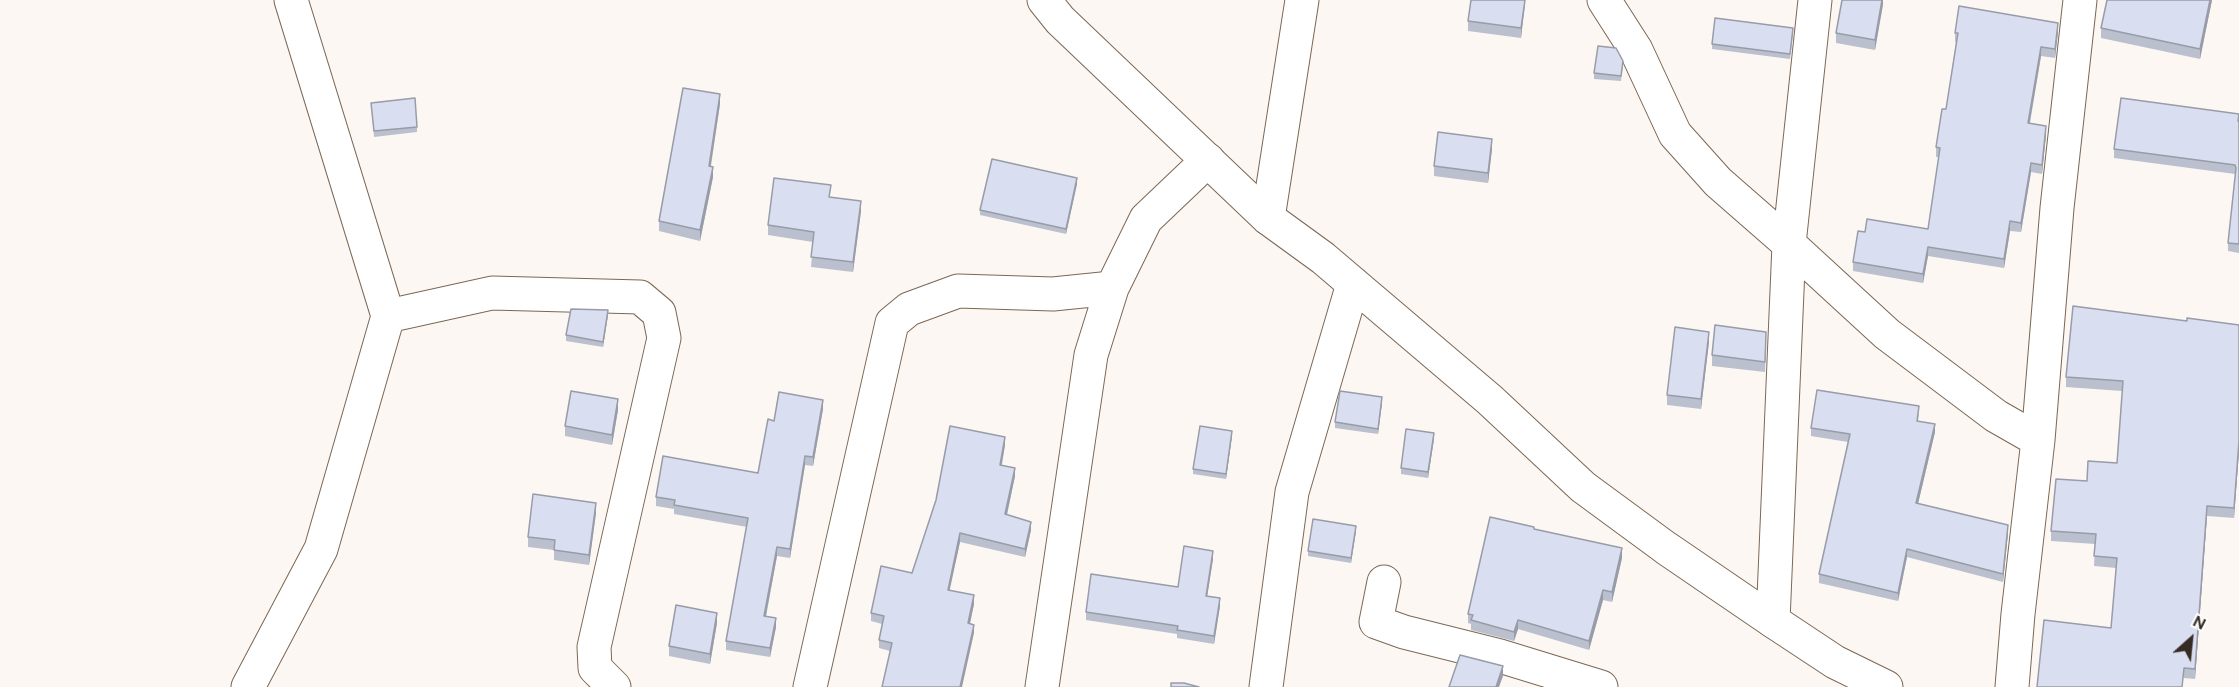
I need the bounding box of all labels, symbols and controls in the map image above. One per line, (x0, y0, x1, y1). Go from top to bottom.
north arrow (2161, 609, 2221, 669)
text: N (2189, 611, 2209, 635)

